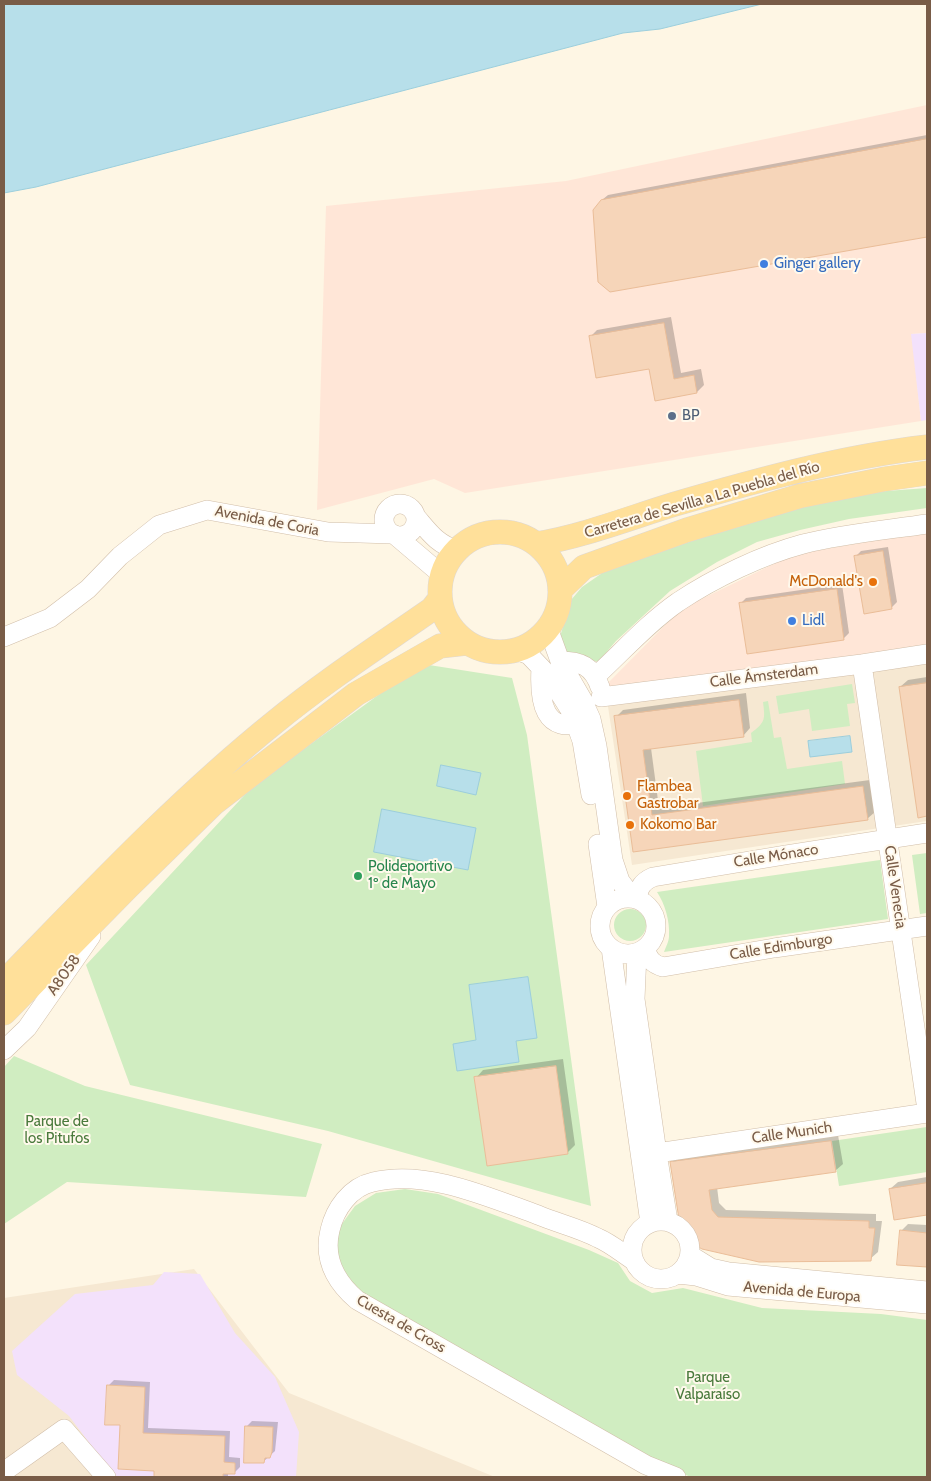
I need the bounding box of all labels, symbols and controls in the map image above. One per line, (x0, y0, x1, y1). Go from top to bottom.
place label: Ginger gallery (774, 255, 860, 273)
marker: Ginger gallery (758, 258, 770, 270)
place label: BP (682, 407, 700, 425)
marker: BP (666, 410, 678, 422)
street label: Carretera de Sevilla a La Puebla del Río (582, 458, 822, 542)
street label: Avenida de Coria (213, 502, 321, 540)
place label: McDonald's (789, 573, 863, 591)
marker: McDonald's (867, 576, 879, 588)
place label: Lidl (802, 612, 825, 630)
marker: Lidl (786, 615, 798, 627)
street label: Calle Ámsterdam (709, 660, 819, 692)
place label: Flambea Gastrobar (637, 778, 699, 813)
marker: Flambea Gastrobar (621, 790, 633, 802)
place label: Kokomo Bar (640, 816, 717, 834)
marker: Kokomo Bar (624, 819, 636, 831)
street label: Calle Mónaco (732, 840, 820, 872)
street label: Calle Venecia (880, 844, 910, 930)
place label: Polideportivo 1º de Mayo (368, 858, 452, 893)
marker: Polideportivo 1º de Mayo (352, 870, 364, 882)
street label: Calle Edimburgo (728, 930, 834, 964)
street label: A8058 (43, 951, 85, 999)
park label: Parque de los Pitufos (24, 1113, 90, 1148)
street label: Calle Munich (751, 1118, 833, 1148)
street label: Avenida de Europa (743, 1278, 861, 1306)
street label: Cuesta de Cross (353, 1291, 449, 1357)
park label: Parque Valparaíso (676, 1369, 740, 1404)

